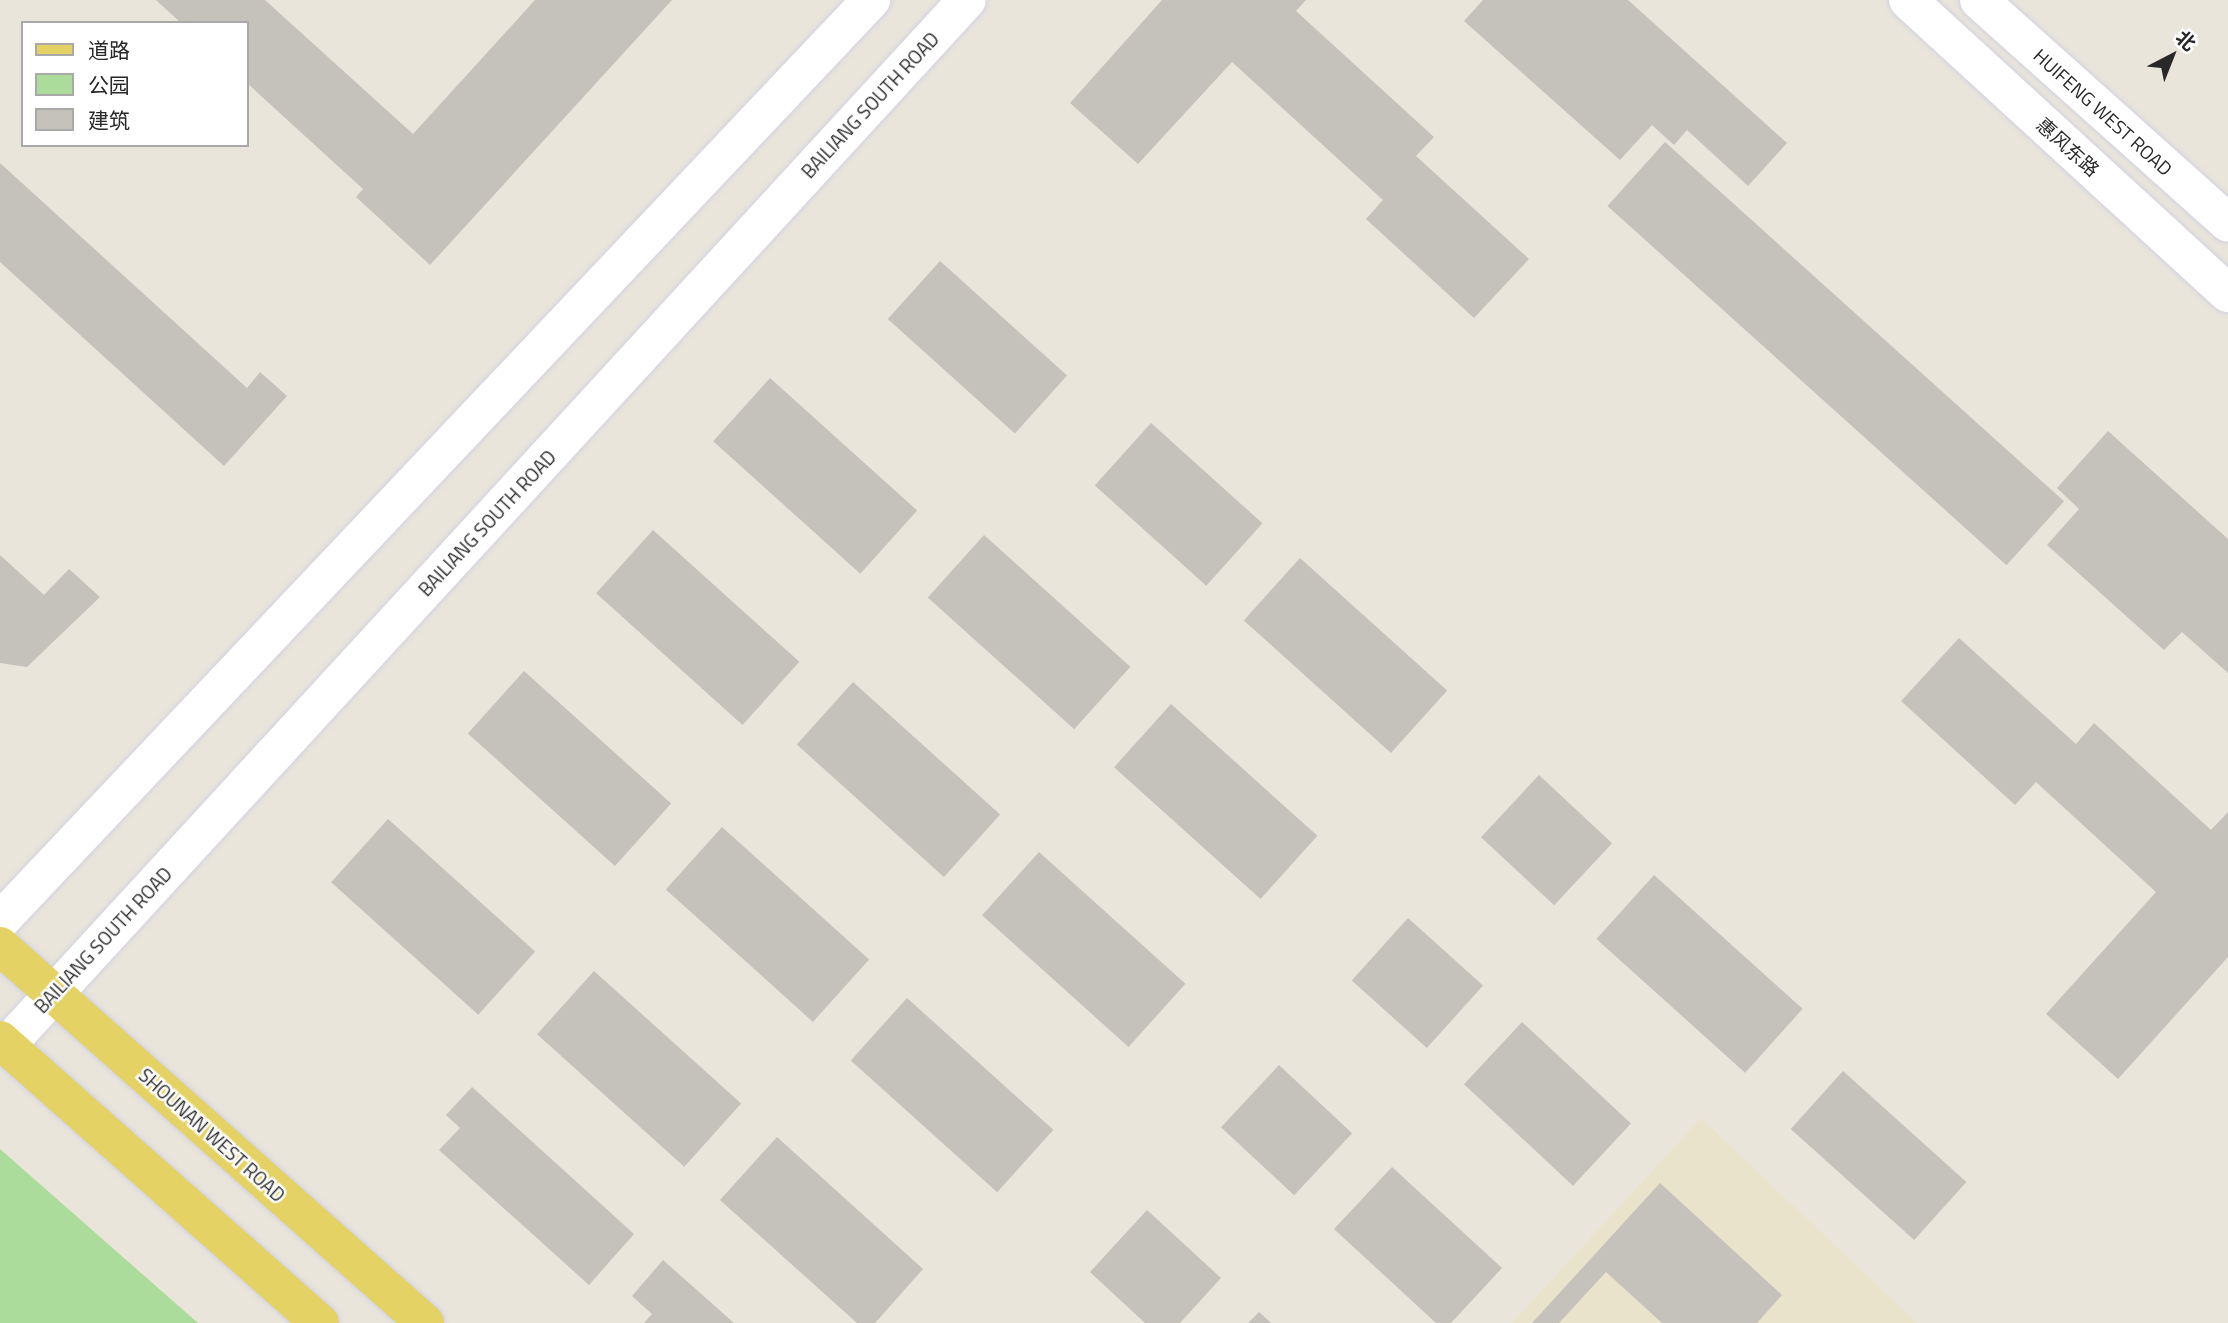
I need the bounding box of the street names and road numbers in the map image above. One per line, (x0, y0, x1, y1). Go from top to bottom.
street label: BAILIANG SOUTH ROAD (797, 27, 943, 183)
street label: HUIFENG WEST ROAD (2029, 44, 2177, 180)
street label: 惠风东路 (2032, 113, 2104, 181)
street label: BAILIANG SOUTH ROAD (414, 445, 560, 601)
street label: BAILIANG SOUTH ROAD (30, 862, 176, 1018)
street label: SHOUNAN WEST ROAD (134, 1063, 290, 1207)

